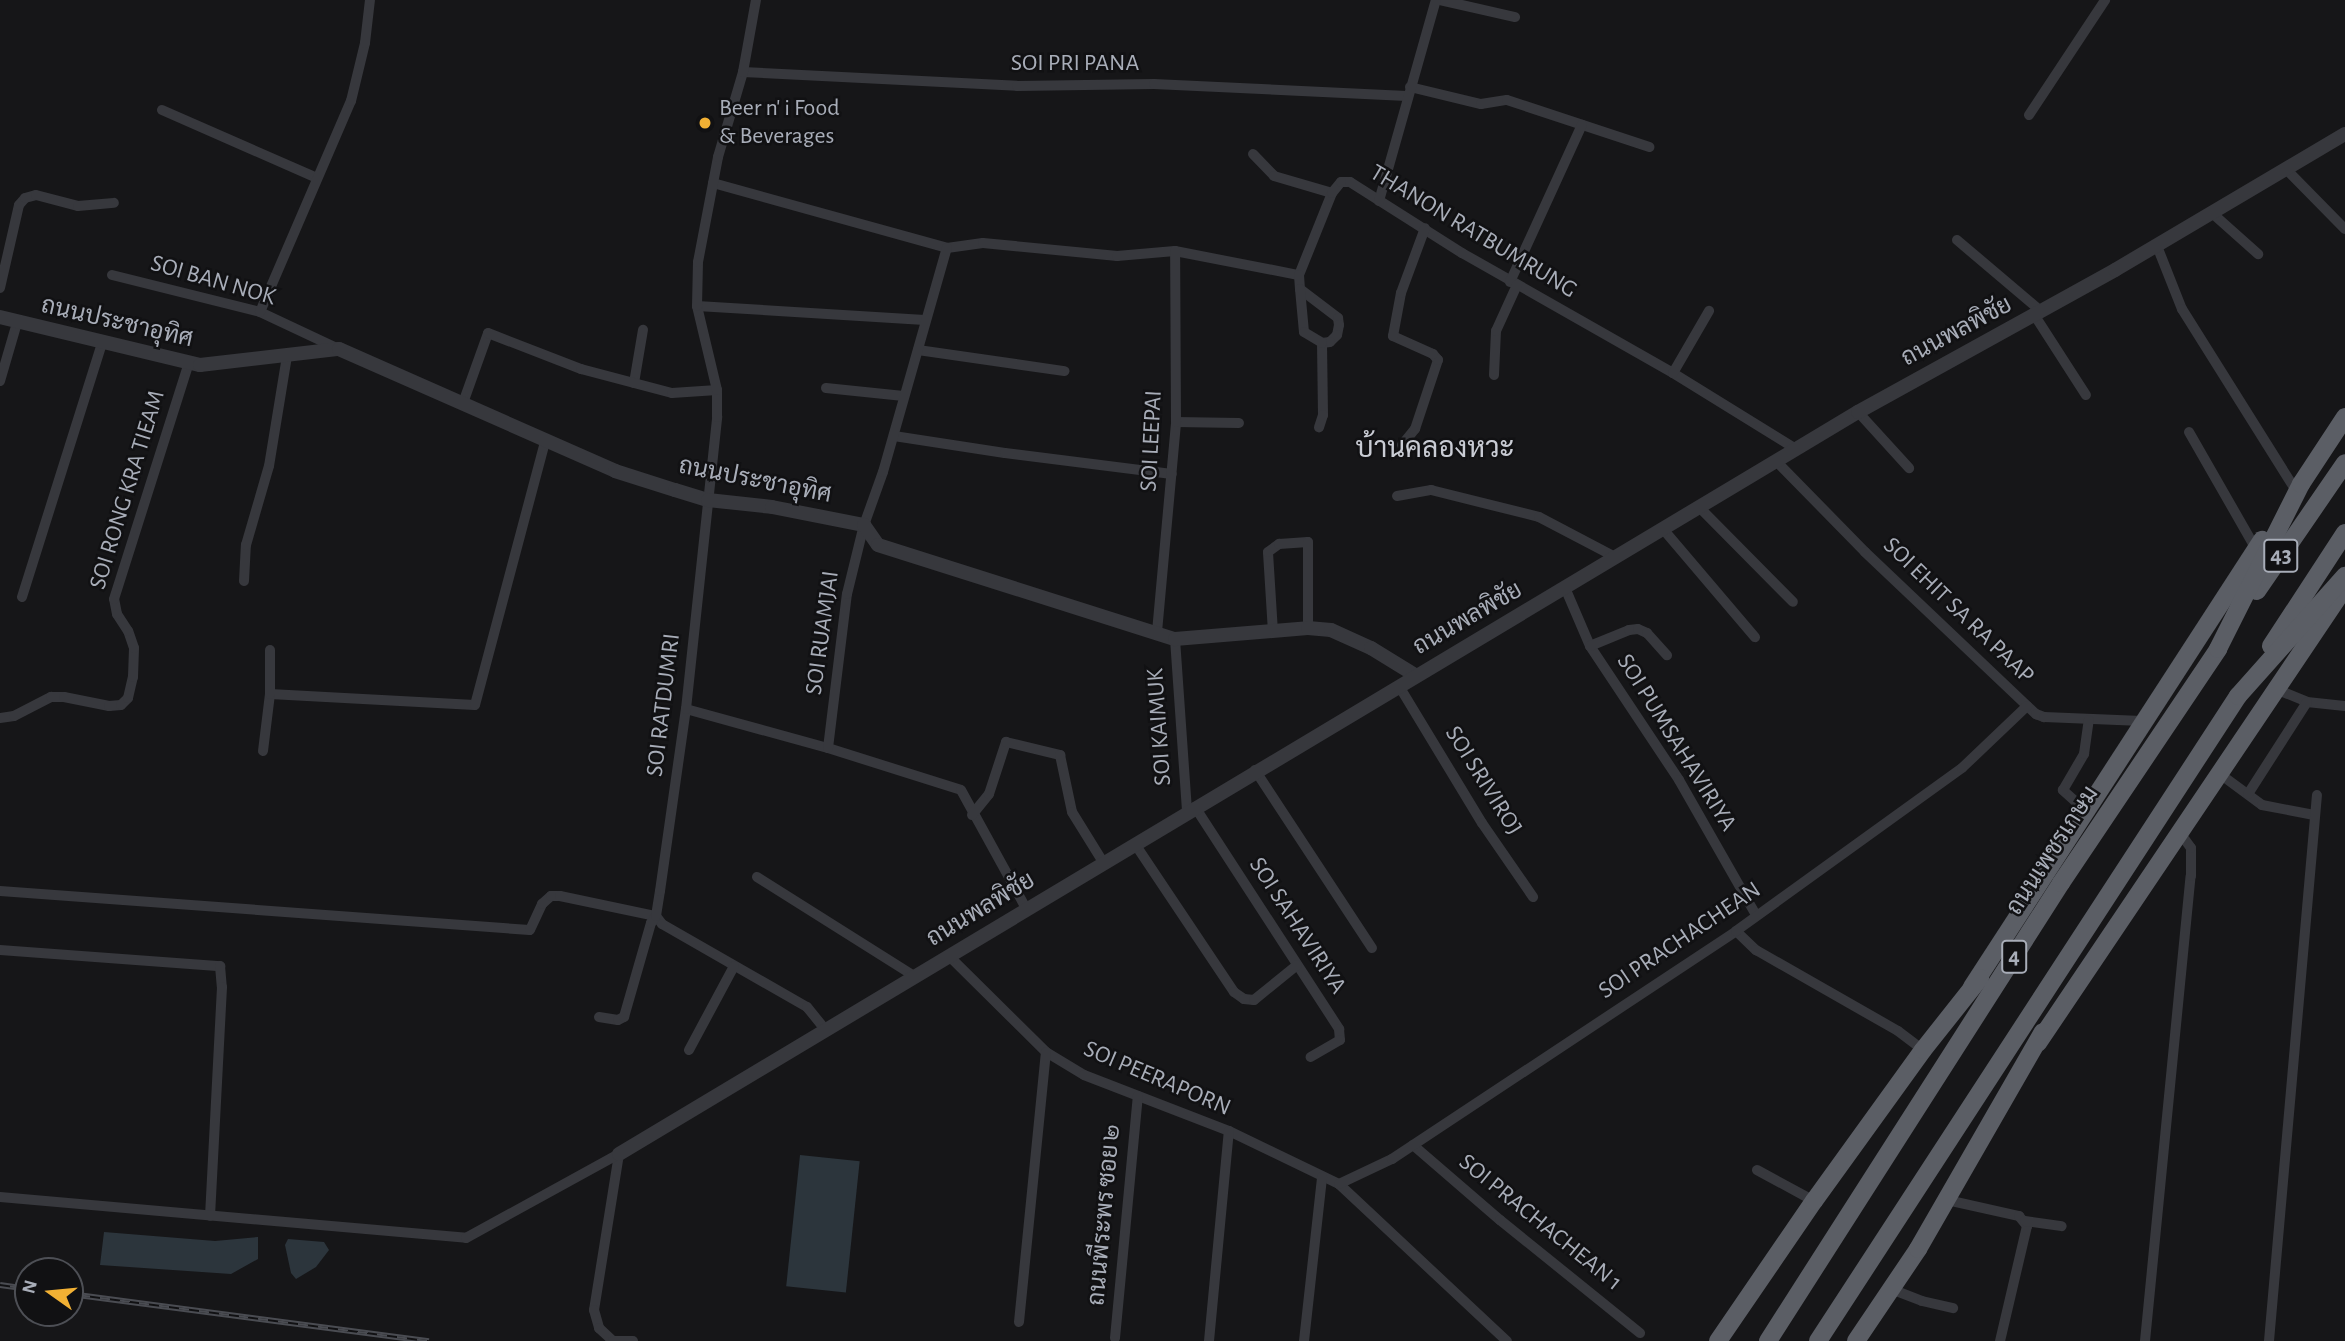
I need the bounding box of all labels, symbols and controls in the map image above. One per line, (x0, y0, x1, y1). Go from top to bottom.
street label: SOI PRI PANA (1011, 50, 1139, 78)
place label: Beer n' i Food & Beverages (719, 95, 840, 151)
marker: Beer n' i Food & Beverages (697, 115, 713, 131)
street label: THANON RATBUMRUNG (1364, 159, 1582, 305)
street label: SOI BAN NOK (147, 249, 279, 313)
street label: ถนนพลพิชัย (1897, 291, 2017, 373)
street label: ถนนประชาอุทิศ (38, 292, 196, 354)
street label: SOI RONG KRA TIEAM (84, 387, 172, 593)
street label: SOI LEEPAI (1135, 389, 1169, 493)
district label: บ้านคลองหวะ (1356, 432, 1514, 466)
street label: ถนนประชาอุทิศ (676, 452, 834, 510)
street label: SOI EHIT SA RA PAAP (1877, 532, 2039, 690)
road number: 43 (2262, 536, 2300, 576)
street label: SOI RUAMJAI (800, 569, 846, 697)
street label: ถนนพลพิชัย (1408, 576, 1528, 662)
street label: SOI RATDUMRI (641, 632, 687, 778)
street label: SOI PUMSAHAVIRIYA (1610, 649, 1742, 837)
street label: SOI KAIMUK (1142, 667, 1178, 787)
street label: SOI SRIVIROJ (1438, 721, 1528, 841)
street label: ถนนเพชรเกษม (2001, 781, 2105, 921)
street label: SOI SAHAVIRIYA (1242, 852, 1352, 1000)
street label: ถนนพลพิชัย (922, 866, 1040, 954)
street label: SOI PRACHACHEAN (1593, 876, 1767, 1006)
road number: 4 (2000, 938, 2028, 976)
street label: SOI PEERAPORN (1079, 1035, 1235, 1123)
street label: ถนนพีระพร ซอย ๒ (1083, 1123, 1127, 1307)
street label: SOI PRACHACHEAN 1 (1453, 1148, 1627, 1298)
north arrow (14, 1257, 84, 1327)
text: N (19, 1278, 41, 1296)

